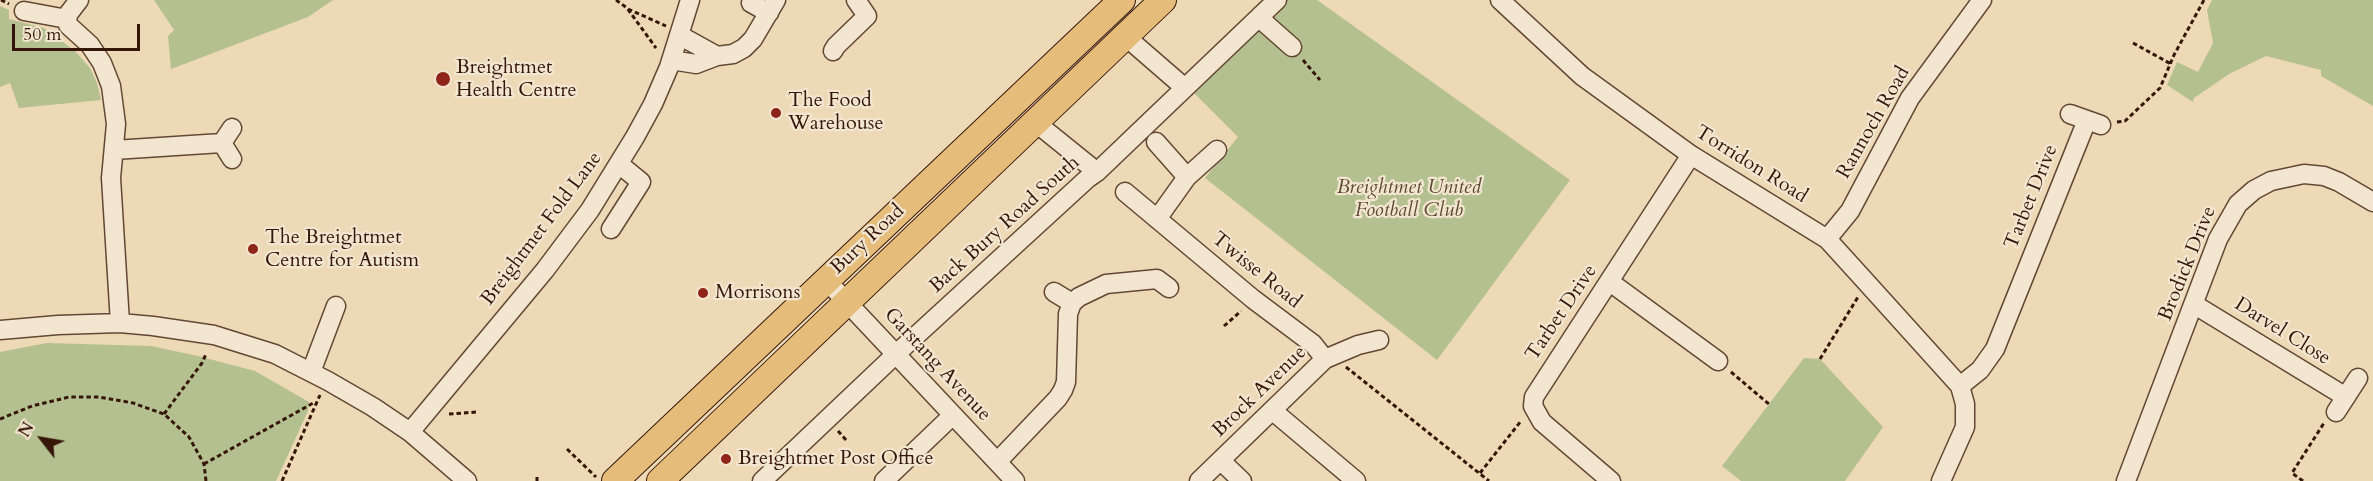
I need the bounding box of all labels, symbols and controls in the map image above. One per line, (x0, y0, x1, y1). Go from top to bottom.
scale bar (15, 12, 142, 50)
text: 50 m (23, 22, 62, 47)
place label: Breightmet Health Centre (456, 56, 577, 103)
street label: Rannoch Road (1832, 63, 1916, 183)
marker: Breightmet Health Centre (434, 70, 452, 88)
place label: The Food Warehouse (788, 89, 884, 136)
marker: The Food Warehouse (769, 106, 783, 120)
street label: Torridon Road (1690, 121, 1812, 209)
street label: Tarbet Drive (2000, 141, 2064, 253)
street label: Breightmet Fold Lane (476, 147, 608, 311)
street label: Back Bury Road South (925, 151, 1085, 299)
park label: Breightmet United Football Club (1337, 176, 1481, 223)
street label: Bury Road (826, 200, 910, 280)
street label: Brodick Drive (2154, 203, 2222, 325)
place label: The Breightmet Centre for Autism (265, 226, 419, 273)
street label: Twisse Road (1206, 228, 1306, 314)
marker: The Breightmet Centre for Autism (246, 242, 260, 256)
street label: Tarbet Drive (1521, 260, 1603, 366)
place label: Morrisons (715, 281, 800, 305)
marker: Morrisons (696, 286, 710, 300)
street label: Darvel Close (2230, 293, 2334, 371)
street label: Garstang Avenue (878, 303, 996, 427)
street label: Brock Avenue (1208, 341, 1312, 443)
north arrow (12, 409, 72, 469)
text: N (14, 418, 40, 441)
place label: Breightmet Post Office (738, 447, 934, 471)
marker: Breightmet Post Office (719, 452, 733, 466)

